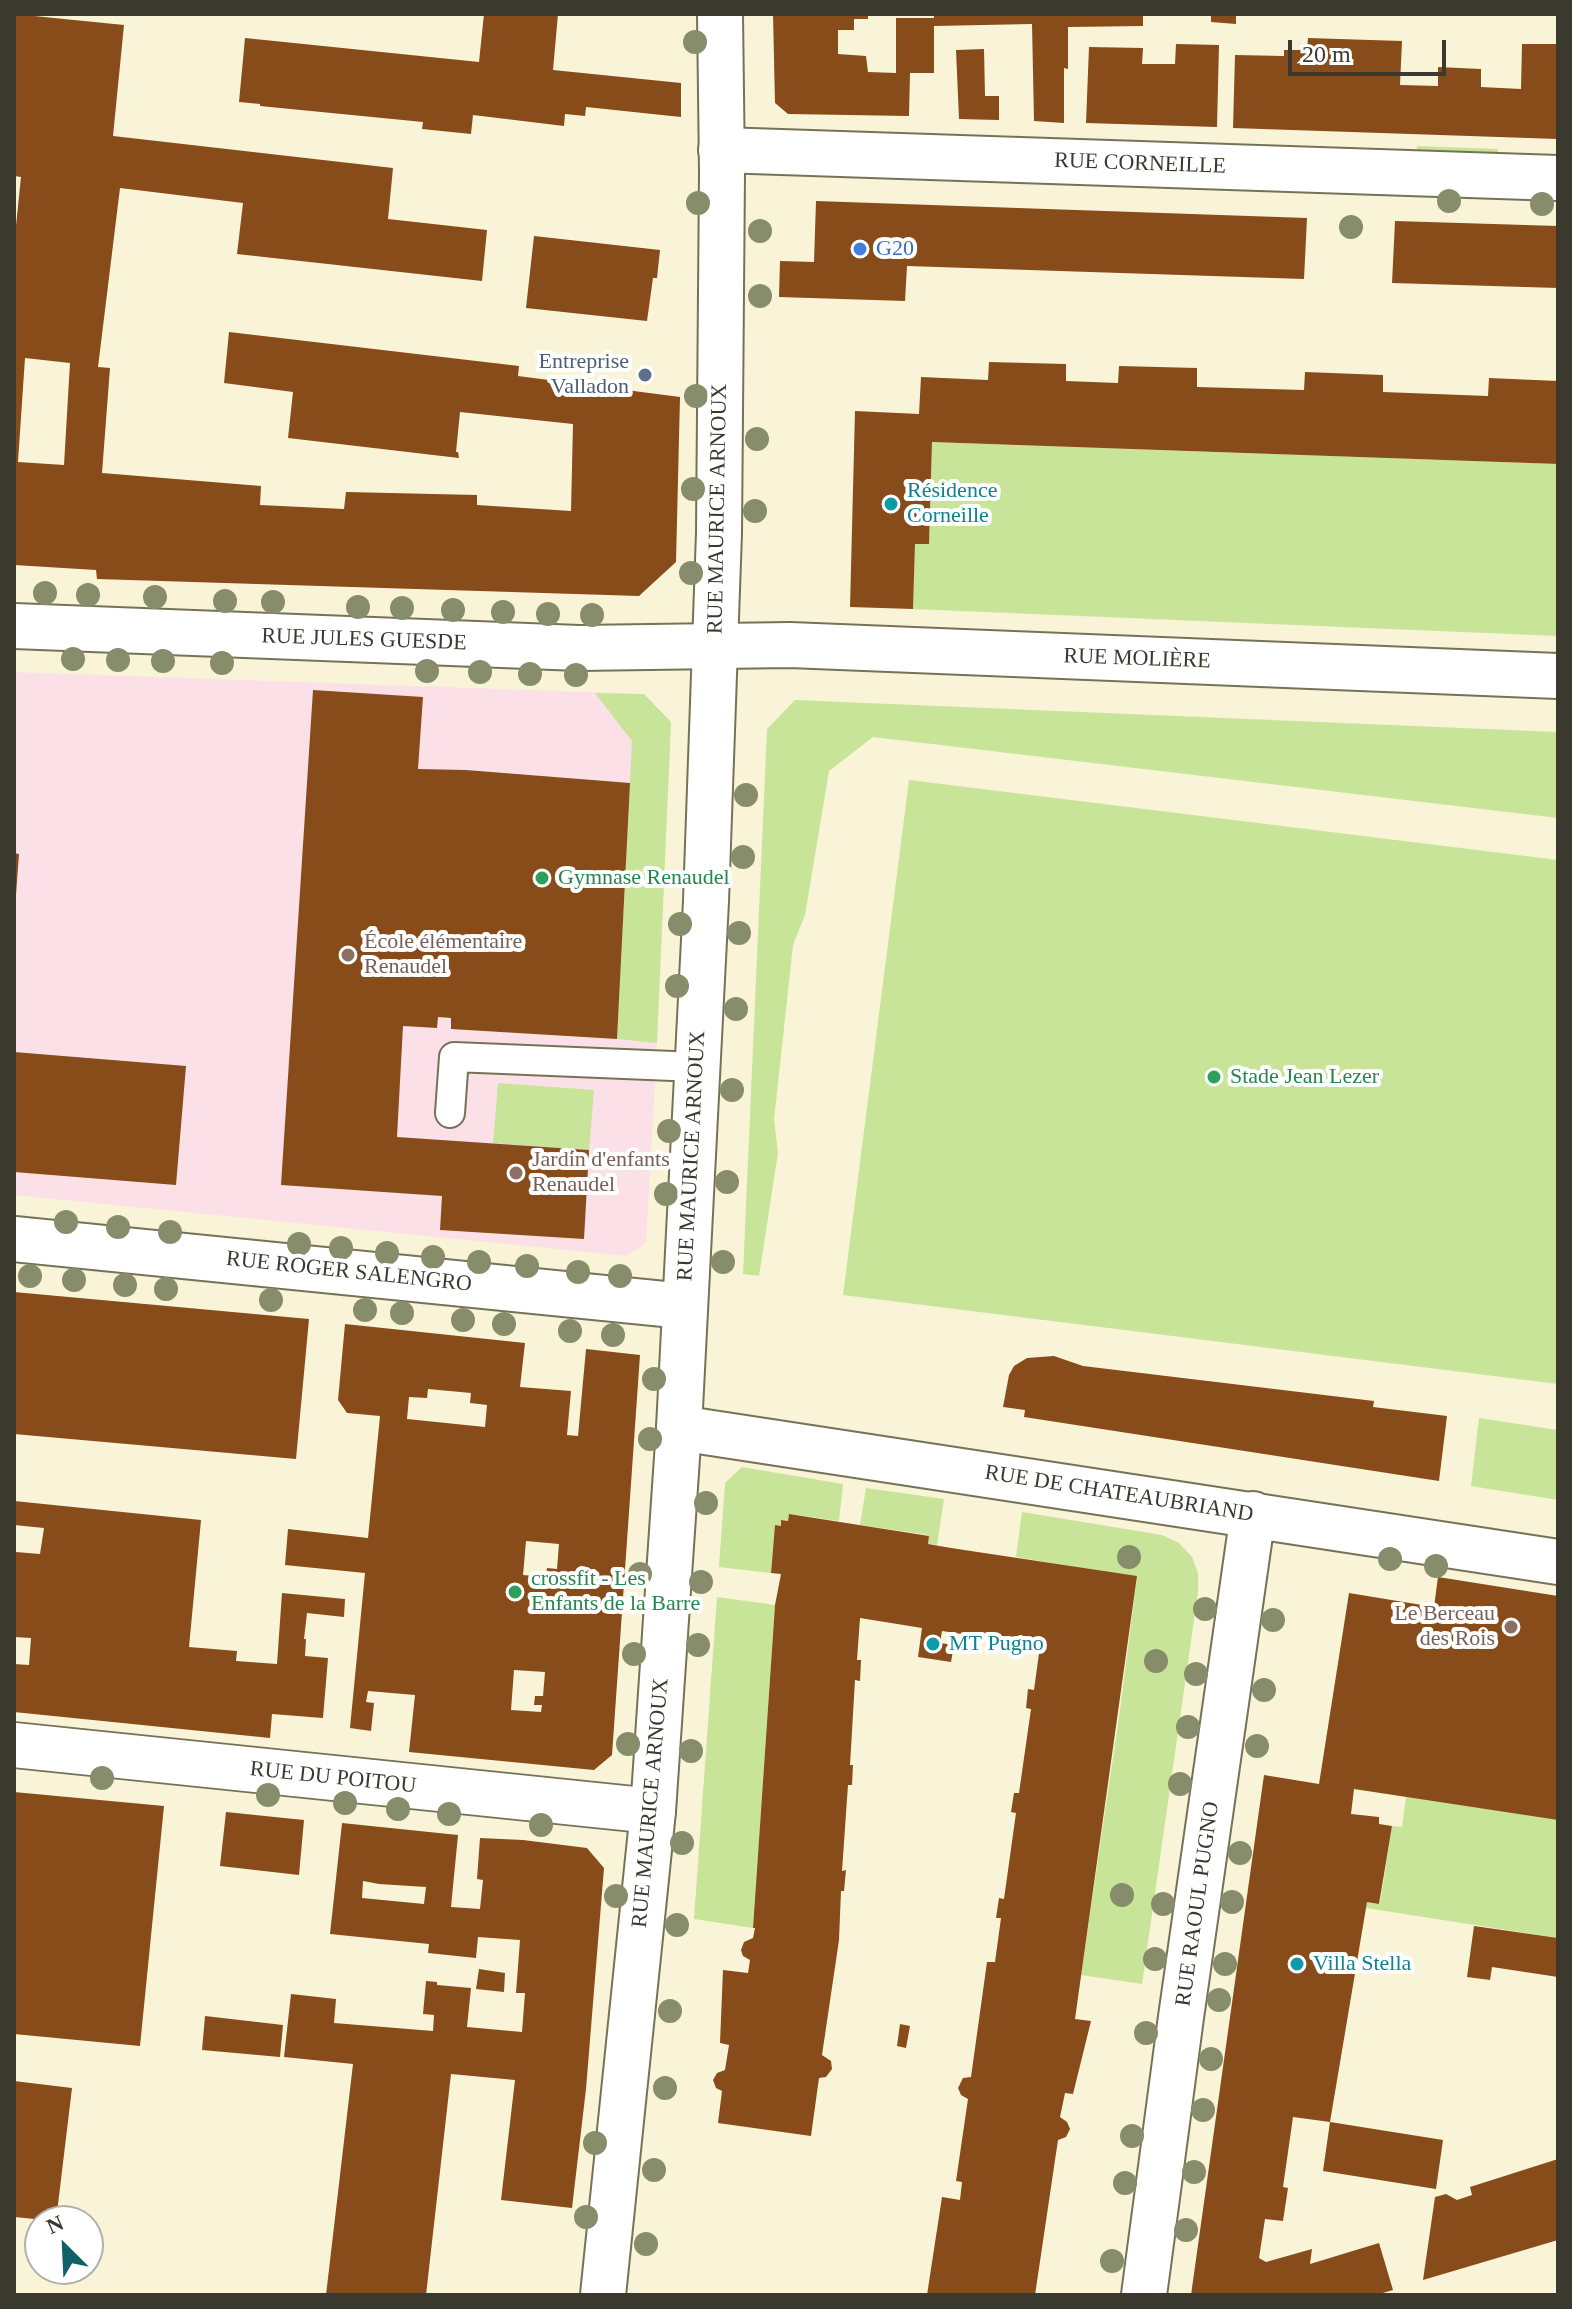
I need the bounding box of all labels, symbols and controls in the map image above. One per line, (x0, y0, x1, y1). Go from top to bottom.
scale bar (1292, 24, 1450, 74)
text: 20 m (1302, 41, 1351, 67)
street label: RUE CORNEILLE (1054, 148, 1226, 180)
place label: G20 (876, 236, 914, 262)
marker: G20 (851, 240, 869, 258)
place label: Entreprise Valladon (539, 349, 629, 400)
marker: Entreprise Valladon (636, 366, 654, 384)
street label: RUE MAURICE ARNOUX (703, 384, 733, 634)
place label: Résidence Corneille (907, 478, 997, 530)
marker: Résidence Corneille (882, 495, 900, 513)
street label: RUE JULES GUESDE (261, 623, 467, 657)
street label: RUE MOLIÈRE (1063, 643, 1211, 675)
place label: Gymnase Renaudel (558, 865, 730, 891)
marker: Gymnase Renaudel (533, 869, 551, 887)
place label: École élémentaire Renaudel (364, 929, 522, 980)
marker: École élémentaire Renaudel (339, 946, 357, 964)
street label: RUE MAURICE ARNOUX (672, 1030, 712, 1282)
place label: Stade Jean Lezer (1230, 1064, 1379, 1090)
marker: Stade Jean Lezer (1205, 1068, 1223, 1086)
place label: Jardin d'enfants Renaudel (532, 1147, 670, 1198)
marker: Jardin d'enfants Renaudel (507, 1164, 525, 1182)
street label: RUE ROGER SALENGRO (225, 1246, 473, 1298)
street label: RUE DE CHATEAUBRIAND (983, 1460, 1255, 1528)
place label: crossfit - Les Enfants de la Barre (531, 1566, 700, 1618)
marker: crossfit - Les Enfants de la Barre (506, 1583, 524, 1601)
place label: Le Berceau des Rois (1394, 1601, 1495, 1652)
marker: Le Berceau des Rois (1502, 1618, 1520, 1636)
place label: MT Pugno (949, 1631, 1044, 1657)
marker: MT Pugno (924, 1635, 942, 1653)
street label: RUE MAURICE ARNOUX (627, 1677, 675, 1929)
street label: RUE DU POITOU (249, 1756, 417, 1800)
street label: RUE RAOUL PUGNO (1171, 1800, 1225, 2008)
place label: Villa Stella (1313, 1951, 1411, 1977)
marker: Villa Stella (1288, 1955, 1306, 1973)
north arrow (24, 2205, 104, 2285)
text: N (42, 2210, 67, 2239)

